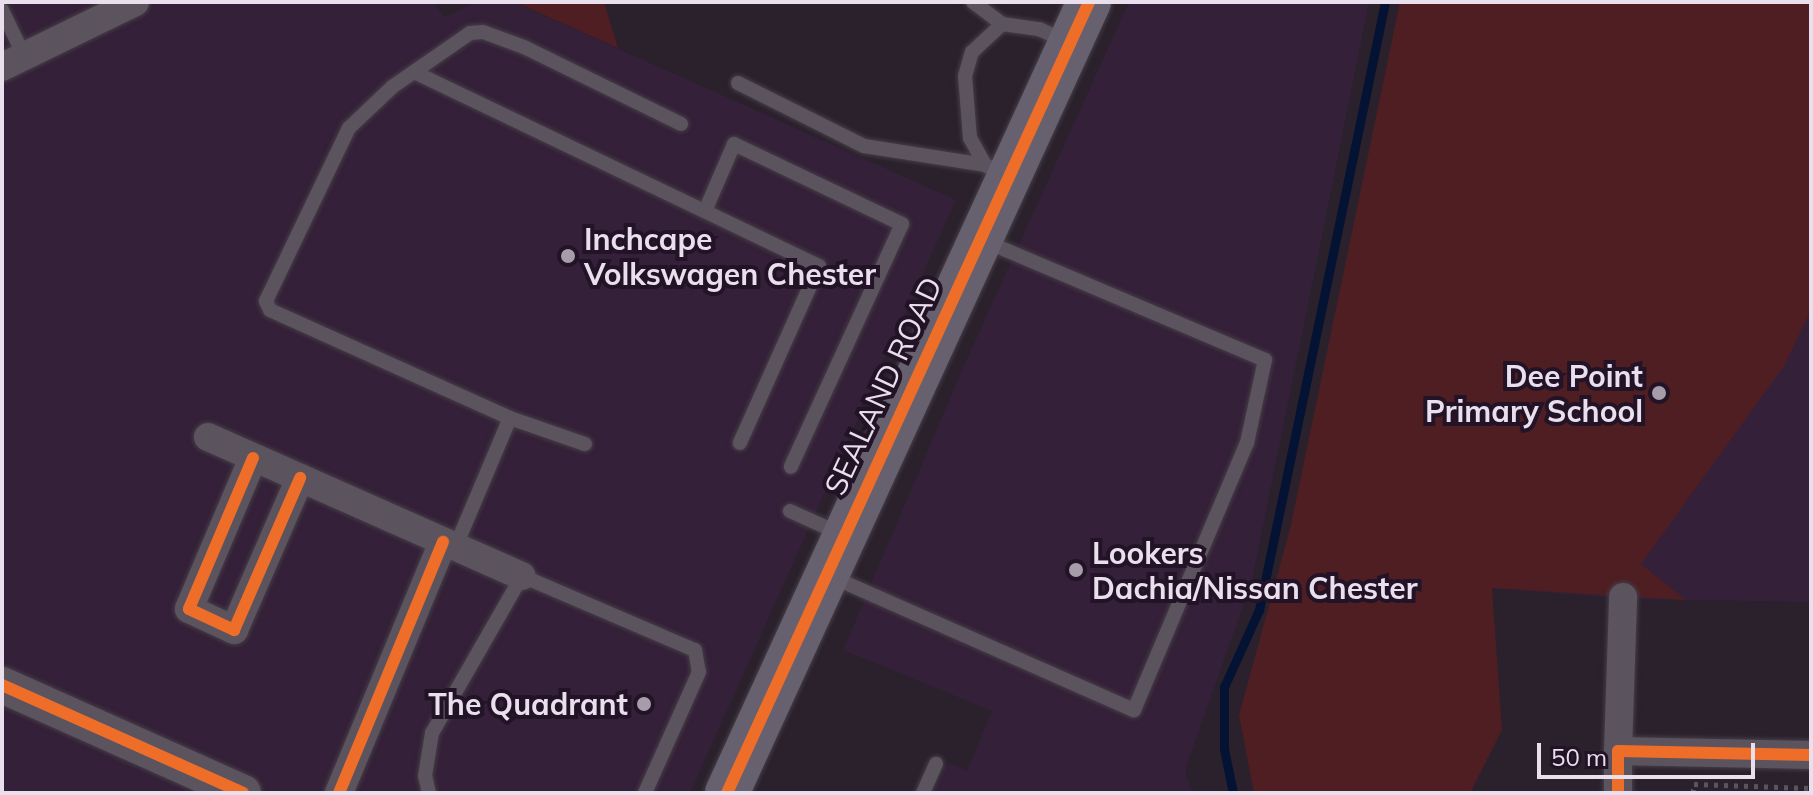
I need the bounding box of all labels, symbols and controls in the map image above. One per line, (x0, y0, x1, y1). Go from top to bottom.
place label: Inchcape Volkswagen Chester (584, 221, 876, 292)
marker: Inchcape Volkswagen Chester (559, 247, 577, 265)
street label: SEALAND ROAD (817, 271, 949, 501)
place label: Dee Point Primary School (1425, 358, 1643, 428)
marker: Dee Point Primary School (1650, 384, 1668, 402)
place label: Lookers Dachia/Nissan Chester (1092, 535, 1417, 606)
marker: Lookers Dachia/Nissan Chester (1067, 561, 1085, 579)
place label: The Quadrant (428, 686, 628, 722)
marker: The Quadrant (635, 695, 653, 713)
scale bar (1541, 727, 1759, 777)
text: 50 m (1551, 742, 1607, 772)

